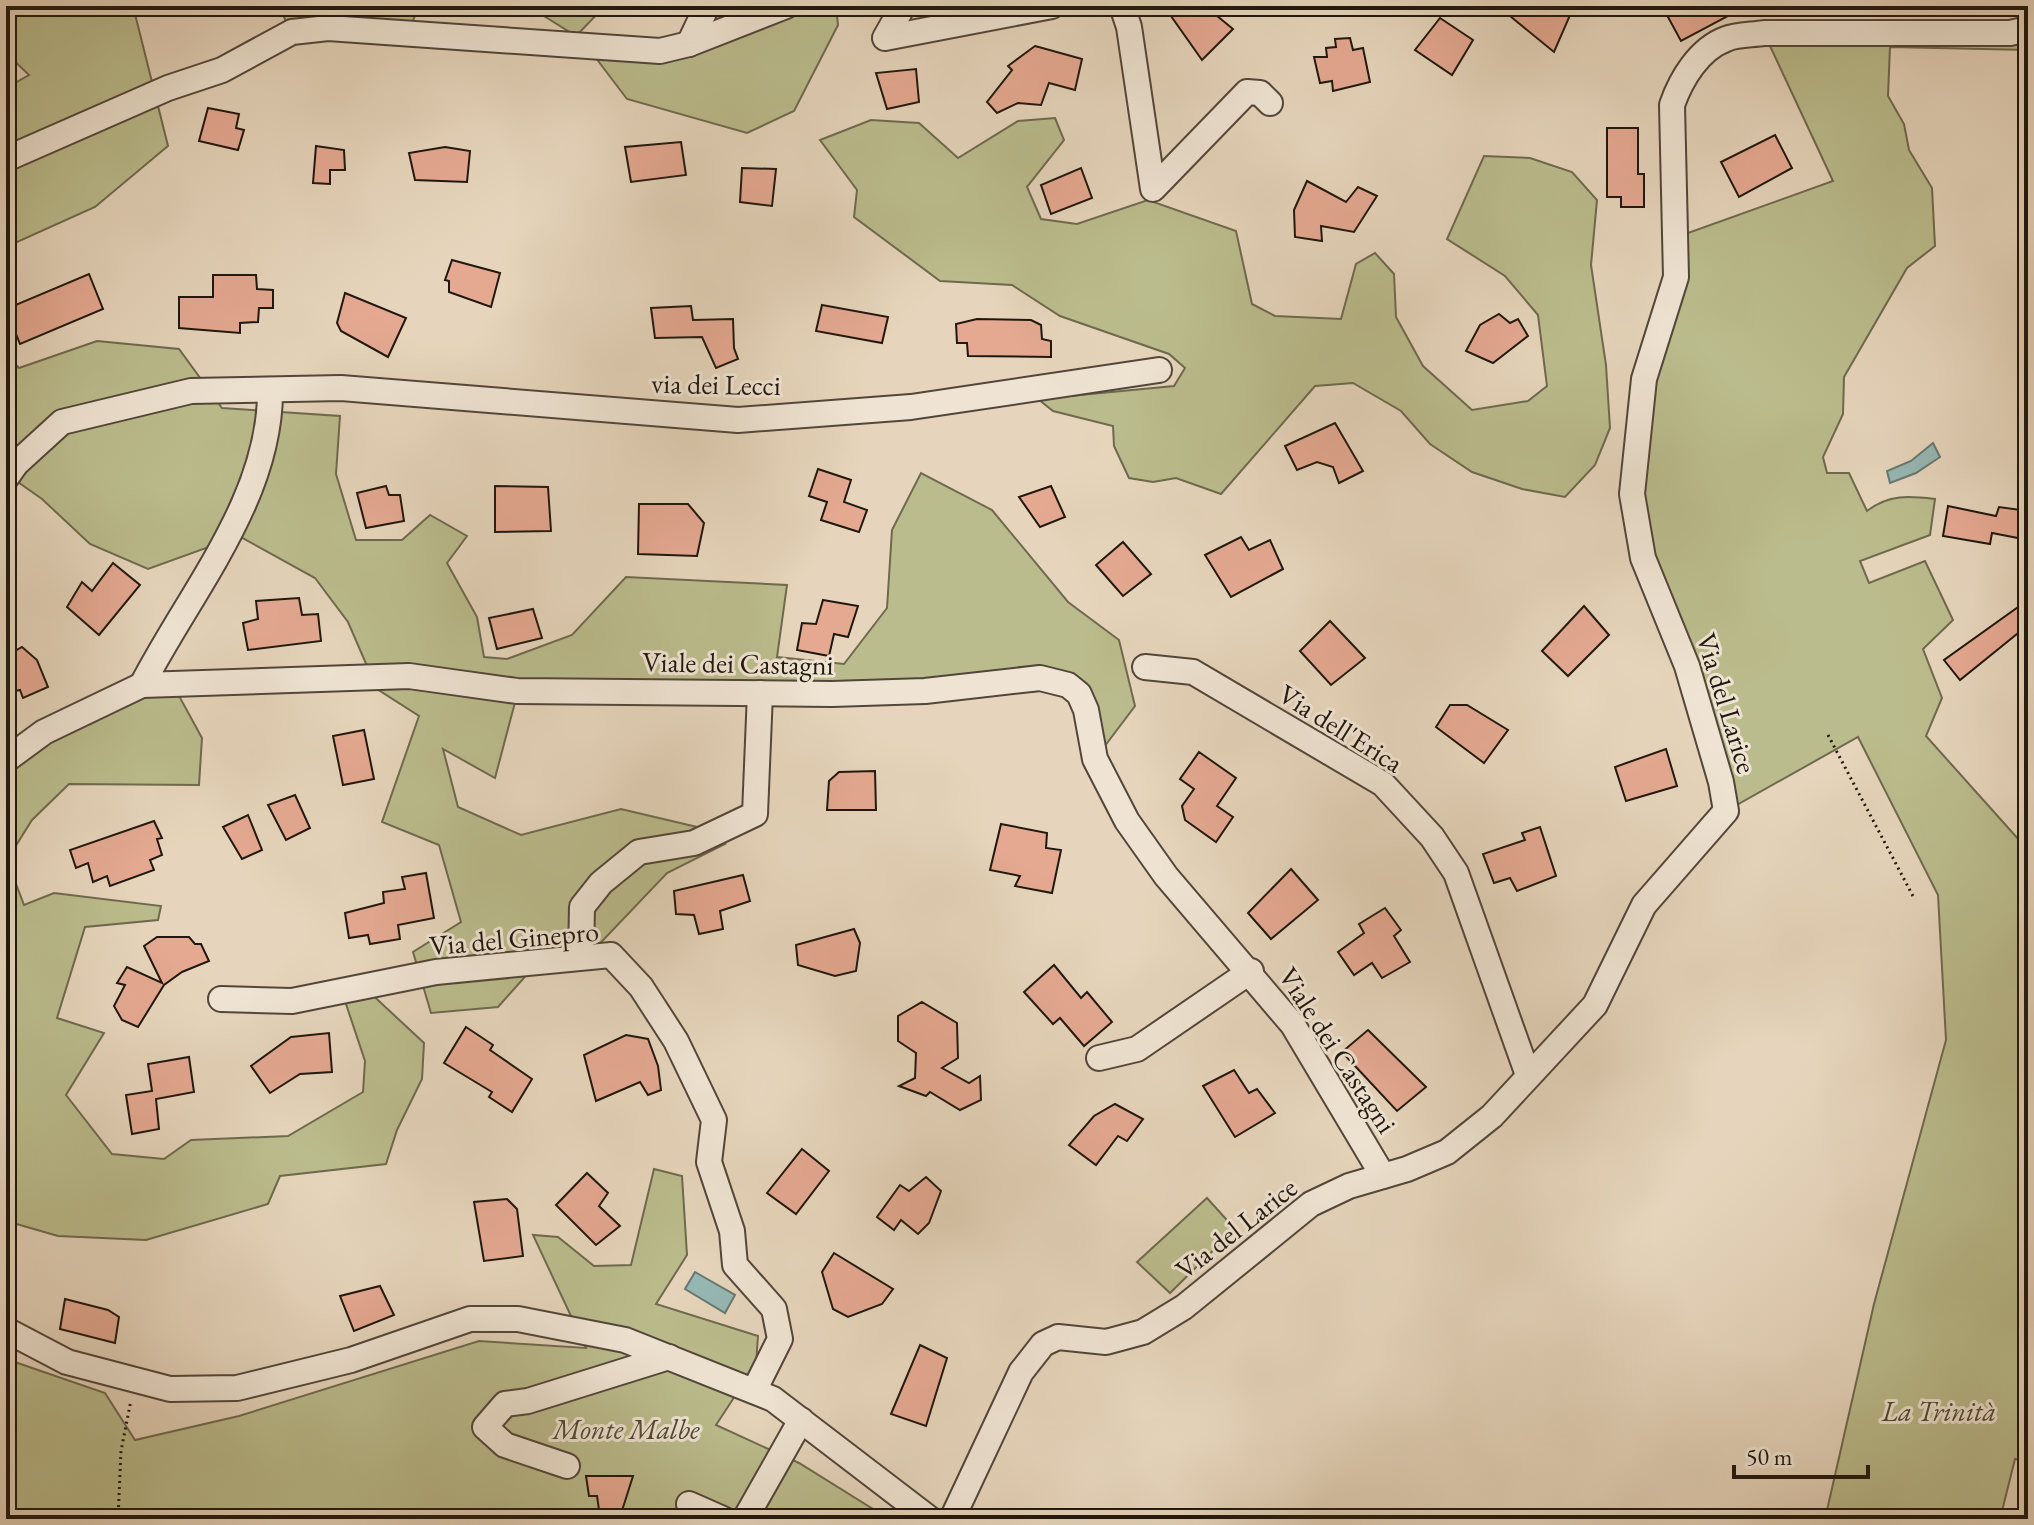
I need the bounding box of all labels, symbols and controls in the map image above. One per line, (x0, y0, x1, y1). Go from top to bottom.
street label: via dei Lecci (651, 365, 781, 403)
street label: Via del Larice (1689, 629, 1765, 778)
street label: Viale dei Castagni (642, 643, 834, 683)
street label: Via dell'Erica (1272, 676, 1411, 781)
street label: Via del Ginepro (428, 913, 600, 963)
street label: Viale dei Castagni (1271, 960, 1405, 1140)
street label: Via del Larice (1168, 1169, 1304, 1287)
park label: La Trinità (1881, 1393, 1996, 1429)
park label: Monte Malbe (550, 1411, 700, 1447)
scale bar (1734, 1429, 1868, 1479)
text: 50 m (1746, 1441, 1793, 1472)

